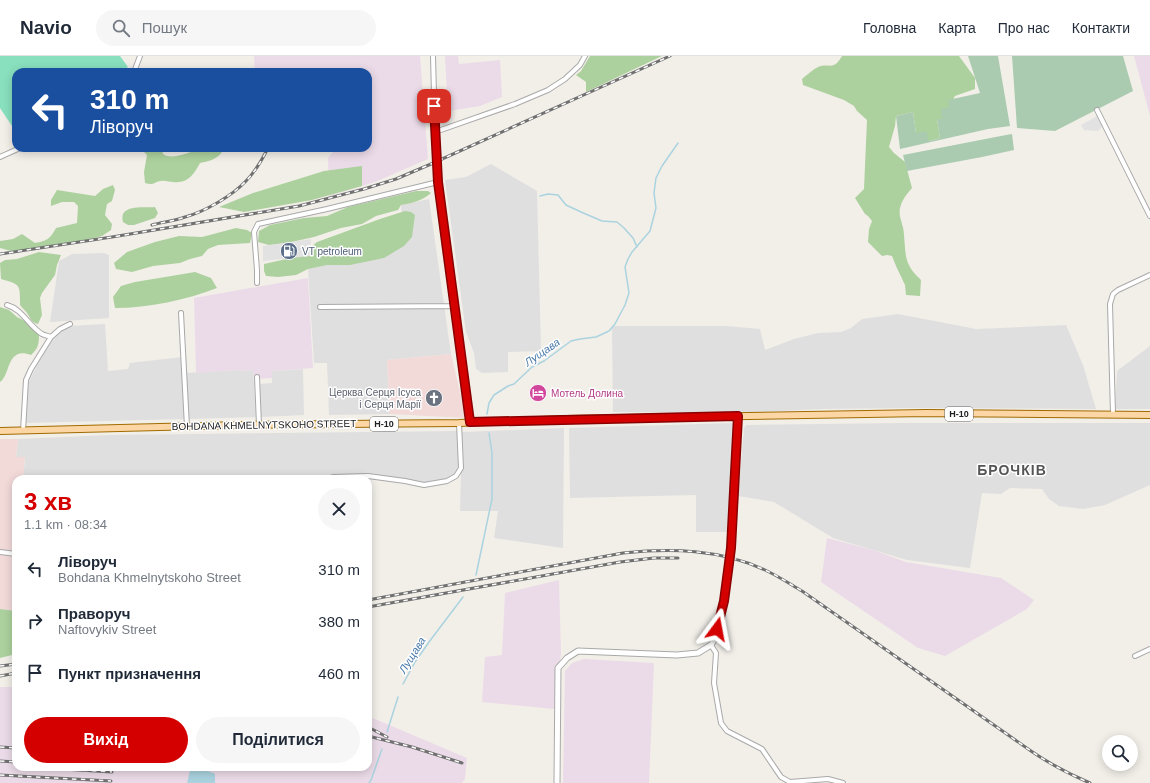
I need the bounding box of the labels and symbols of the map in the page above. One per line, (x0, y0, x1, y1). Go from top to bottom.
pin (417, 89, 451, 123)
fuel station icon: VT petroleum (279, 241, 299, 261)
place label: VT petroleum (302, 246, 362, 257)
water label: Лущава (521, 336, 562, 369)
hotel icon: Мотель Долина (528, 383, 548, 403)
place label: Церква Серця Ісуса і Серця Марії (329, 387, 421, 410)
church icon: Церква Серця Ісуса і Серця Марії (424, 388, 444, 408)
place label: Мотель Долина (551, 388, 623, 399)
road number: Н-10 (945, 407, 973, 421)
road number: Н-10 (370, 417, 398, 431)
street label: BOHDANA KHMELNYTSKOHO STREET (172, 418, 356, 432)
district label: БРОЧКІВ (977, 462, 1047, 478)
position arrow (696, 608, 738, 650)
water label: Лущава (396, 635, 428, 676)

